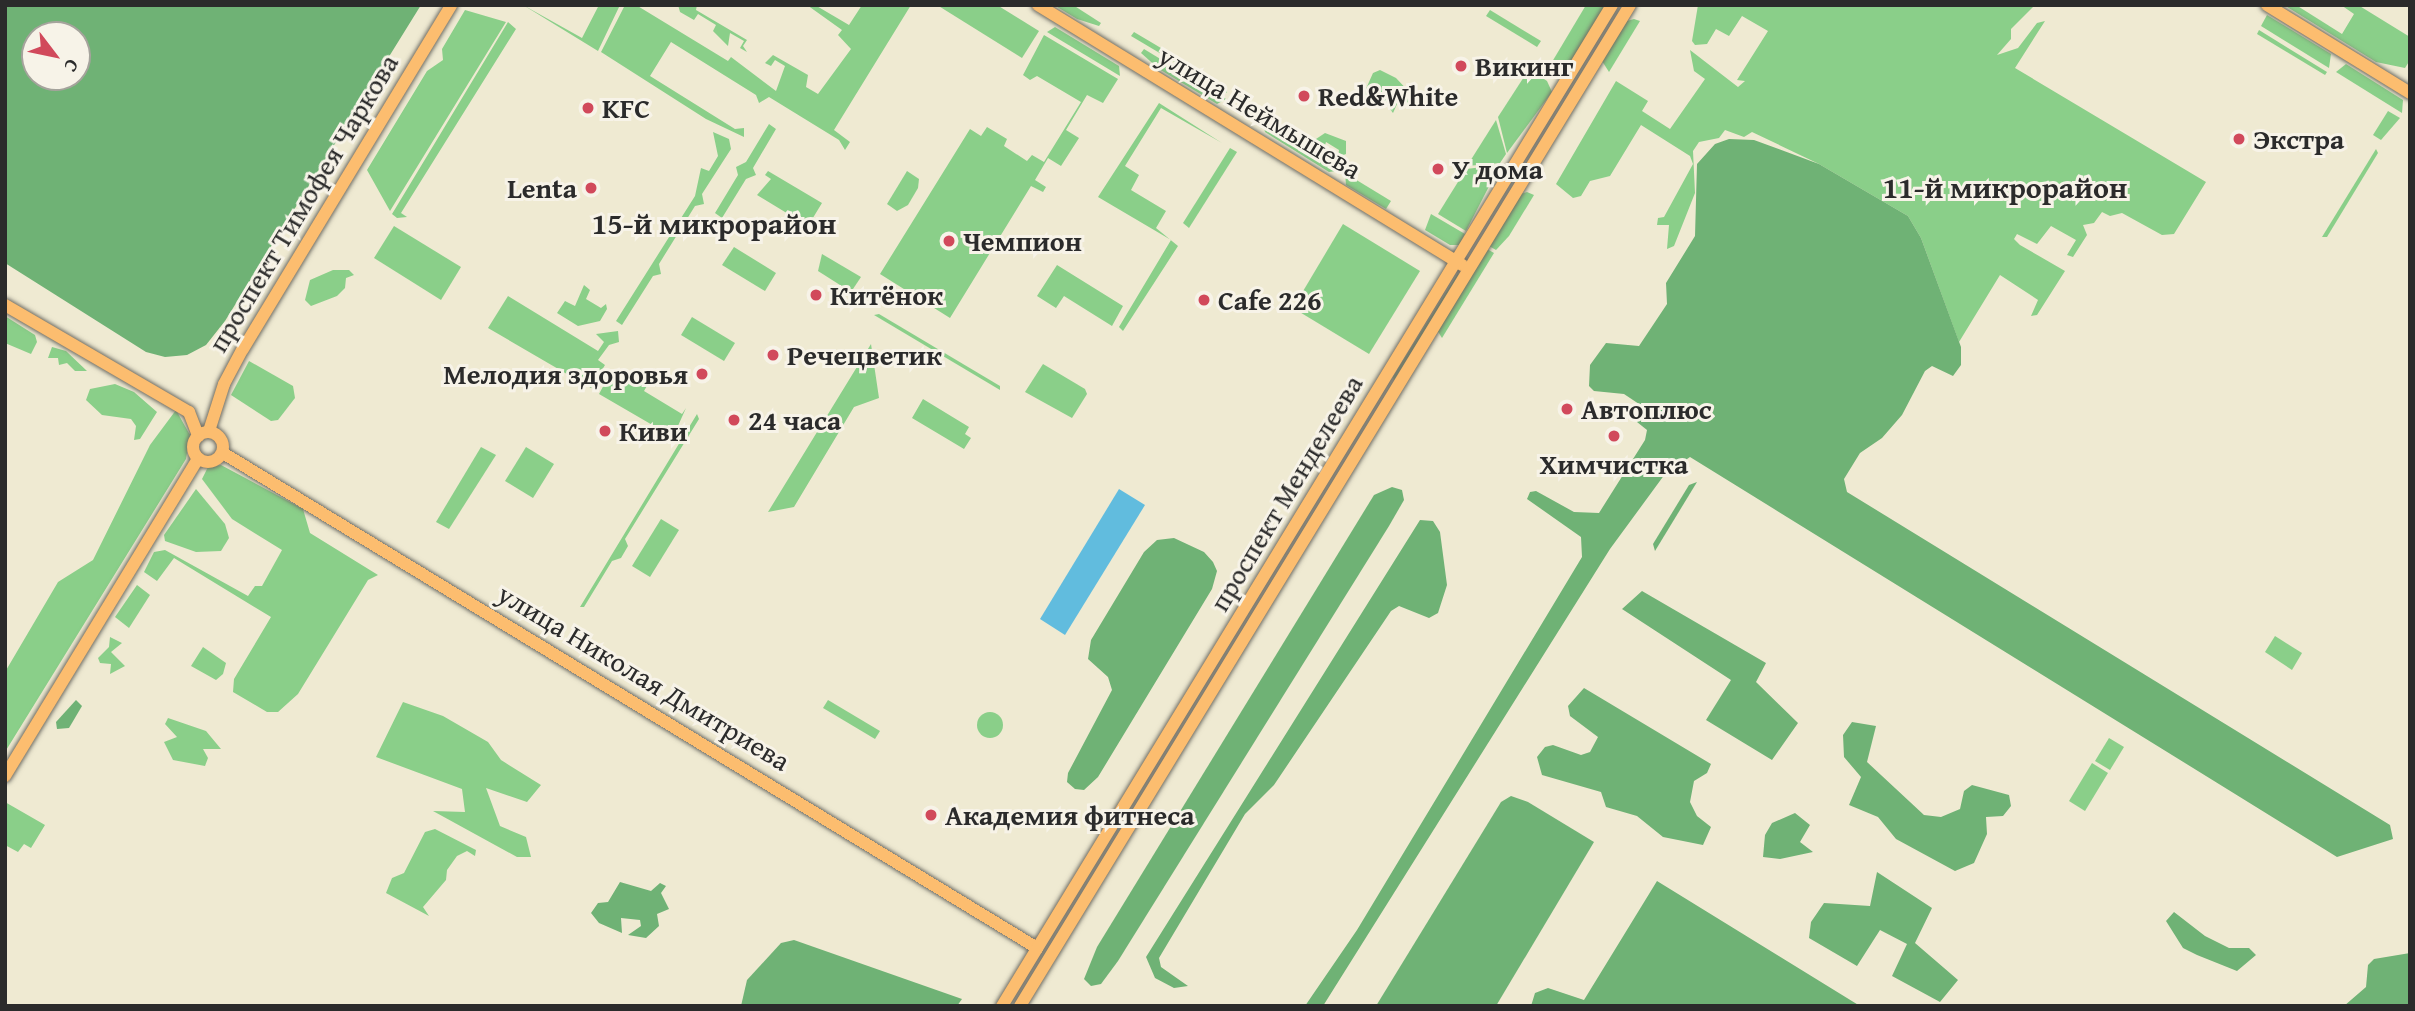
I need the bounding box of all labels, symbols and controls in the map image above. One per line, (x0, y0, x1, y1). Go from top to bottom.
north arrow (21, 21, 91, 91)
street label: улица Неймышева (1152, 38, 1368, 186)
street label: проспект Тимофея Чаркова (201, 48, 405, 358)
place label: Викинг (1475, 49, 1573, 83)
text: С (57, 54, 87, 78)
marker: Викинг (1453, 58, 1469, 74)
place label: Red&White (1318, 79, 1458, 113)
marker: Red&White (1296, 88, 1312, 104)
place label: KFC (602, 91, 650, 125)
marker: KFC (580, 100, 596, 116)
place label: Экстра (2253, 122, 2344, 156)
marker: Экстра (2231, 131, 2247, 147)
place label: У дома (1452, 152, 1543, 186)
marker: У дома (1430, 161, 1446, 177)
district label: 11-й микрорайон (1883, 169, 2127, 205)
place label: Lenta (507, 171, 577, 205)
marker: Lenta (583, 180, 599, 196)
district label: 15-й микрорайон (592, 205, 836, 241)
place label: Чемпион (963, 224, 1082, 258)
marker: Чемпион (941, 233, 957, 249)
place label: Китёнок (830, 278, 943, 312)
place label: Cafe 226 (1218, 283, 1321, 317)
marker: Китёнок (808, 287, 824, 303)
marker: Cafe 226 (1196, 292, 1212, 308)
place label: Речецветик (787, 338, 942, 372)
marker: Речецветик (765, 347, 781, 363)
place label: Мелодия здоровья (443, 357, 688, 391)
marker: Мелодия здоровья (694, 366, 710, 382)
street label: проспект Менделеева (1202, 369, 1370, 617)
place label: Автоплюс (1581, 392, 1712, 426)
marker: Автоплюс (1559, 401, 1575, 417)
place label: 24 часа (748, 403, 841, 437)
marker: 24 часа (726, 412, 742, 428)
place label: Киви (619, 414, 688, 448)
marker: Киви (597, 423, 613, 439)
marker: Химчистка (1606, 428, 1622, 444)
place label: Химчистка (1540, 447, 1688, 481)
street label: улица Николая Дмитриева (492, 576, 796, 778)
place label: Академия фитнеса (945, 798, 1195, 832)
marker: Академия фитнеса (923, 807, 939, 823)

